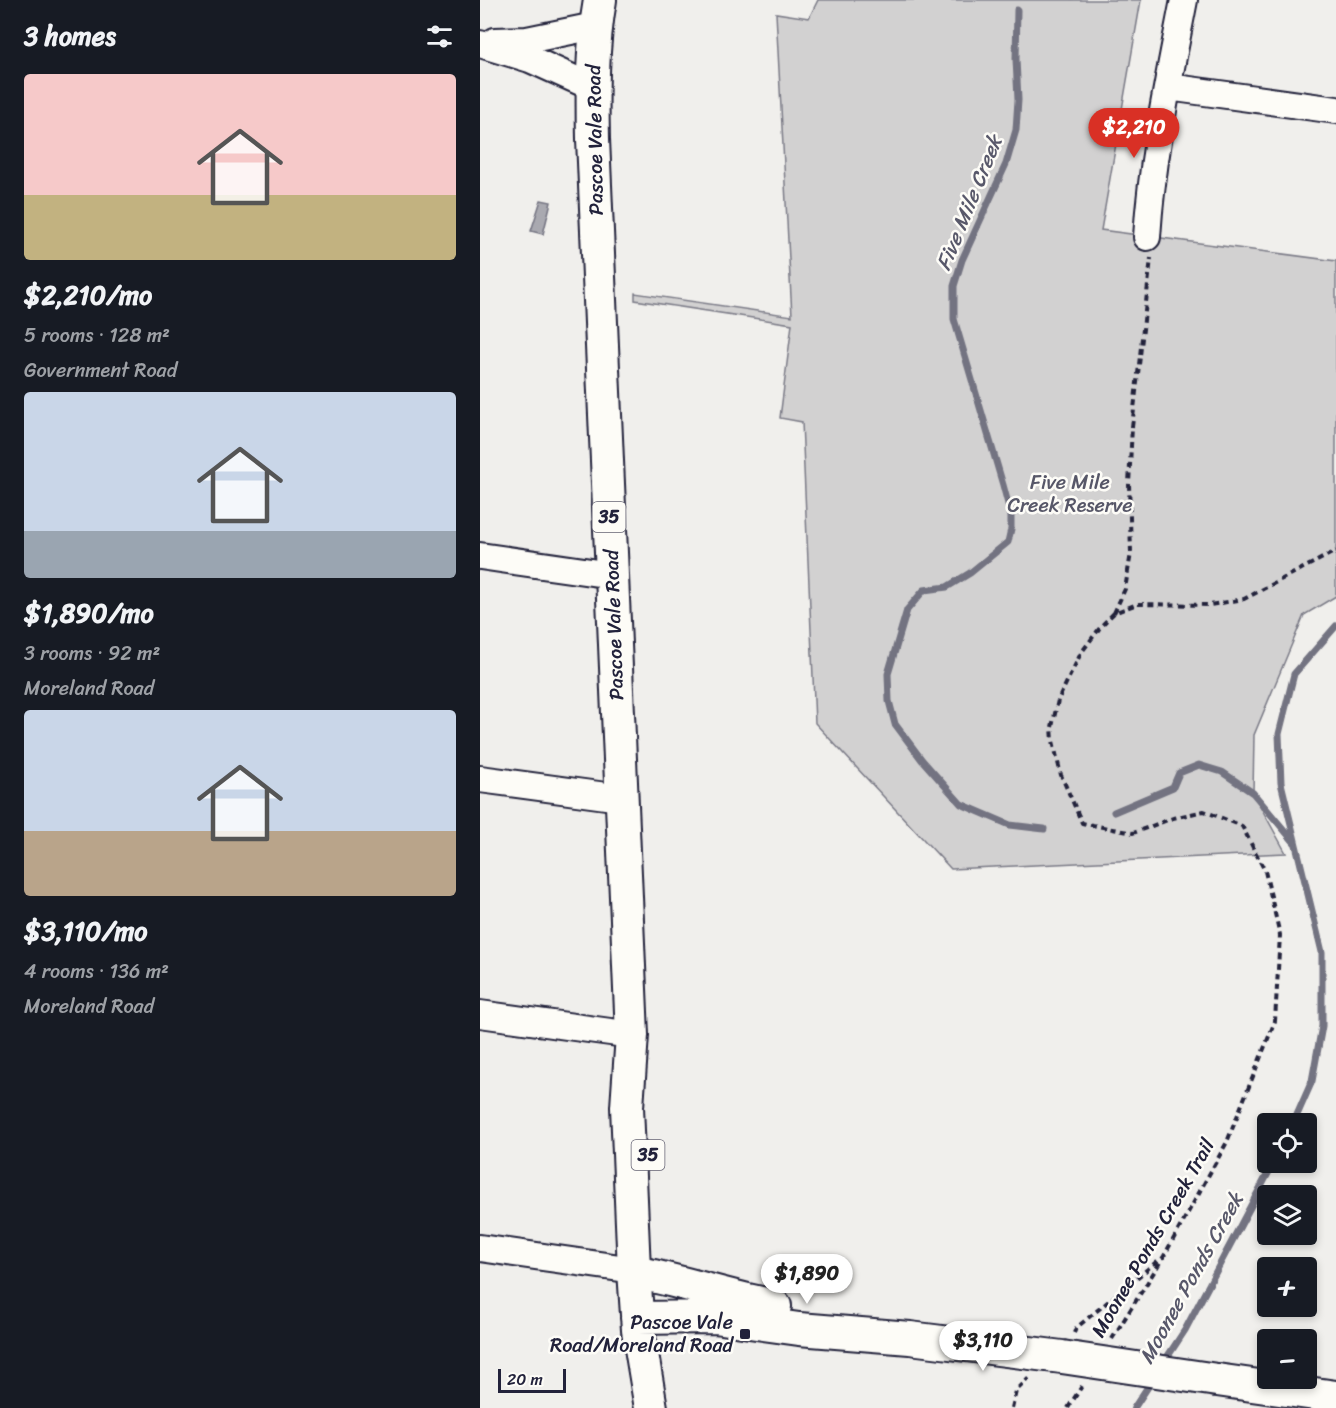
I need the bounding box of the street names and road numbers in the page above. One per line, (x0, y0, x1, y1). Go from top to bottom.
street label: Pascoe Vale Road (576, 63, 614, 216)
road number: 35 (592, 502, 626, 532)
street label: Pascoe Vale Road (594, 548, 634, 701)
street label: Moonee Ponds Creek Trail (1086, 1134, 1220, 1342)
road number: 35 (632, 1140, 664, 1170)

